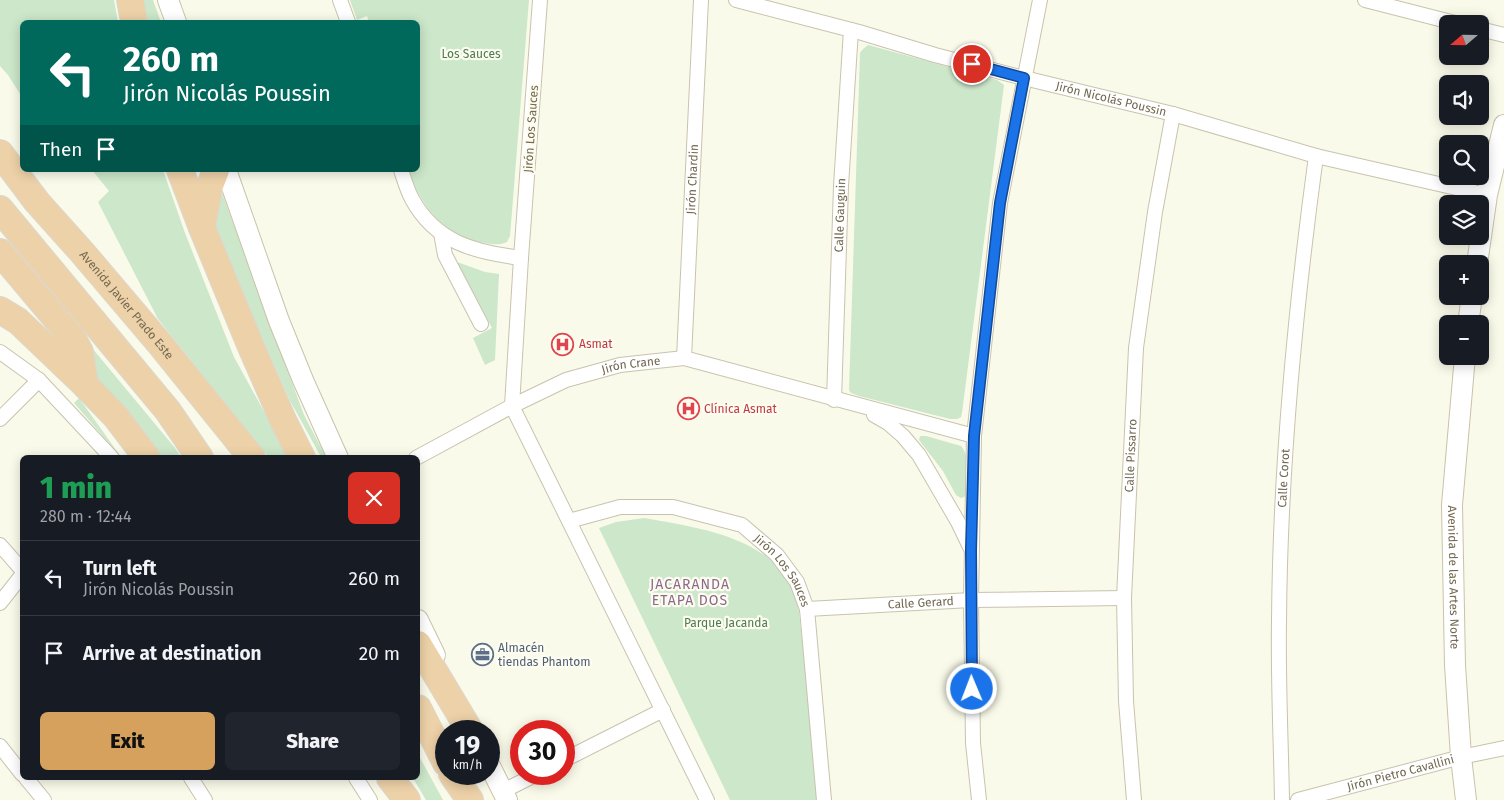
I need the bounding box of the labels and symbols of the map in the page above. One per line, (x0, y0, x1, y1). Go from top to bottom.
north arrow (1439, 15, 1489, 65)
pin (951, 43, 993, 85)
park label: Los Sauces (441, 47, 501, 61)
street label: Jirón Nicolás Poussin (1054, 79, 1168, 119)
street label: Jirón Los Sauces (521, 84, 541, 173)
street label: Jirón Chardin (684, 144, 701, 215)
street label: Calle Gauguin (832, 177, 849, 253)
street label: Avenida Javier Prado Este (77, 248, 177, 362)
hospital icon: Asmat (551, 332, 575, 356)
place label: Asmat (579, 337, 613, 351)
street label: Jirón Crane (600, 354, 661, 377)
hospital icon: Clínica Asmat (676, 397, 700, 421)
place label: Clínica Asmat (704, 402, 778, 416)
street label: Calle Pissarro (1122, 418, 1140, 493)
street label: Calle Corot (1275, 448, 1292, 508)
street label: Avenida de las Artes Norte (1445, 505, 1462, 649)
street label: Jirón Los Sauces (751, 531, 813, 609)
district label: JACARANDA ETAPA DOS (650, 576, 730, 609)
street label: Calle Gerard (887, 594, 954, 612)
park label: Parque Jacanda (684, 616, 768, 630)
place label: Almacén tiendas Phantom (498, 641, 590, 669)
office icon: Almacén tiendas Phantom (470, 643, 494, 667)
position arrow (945, 662, 997, 714)
speed limit sign: 30 (510, 720, 575, 785)
street label: Jirón Pietro Cavallini (1345, 752, 1456, 794)

